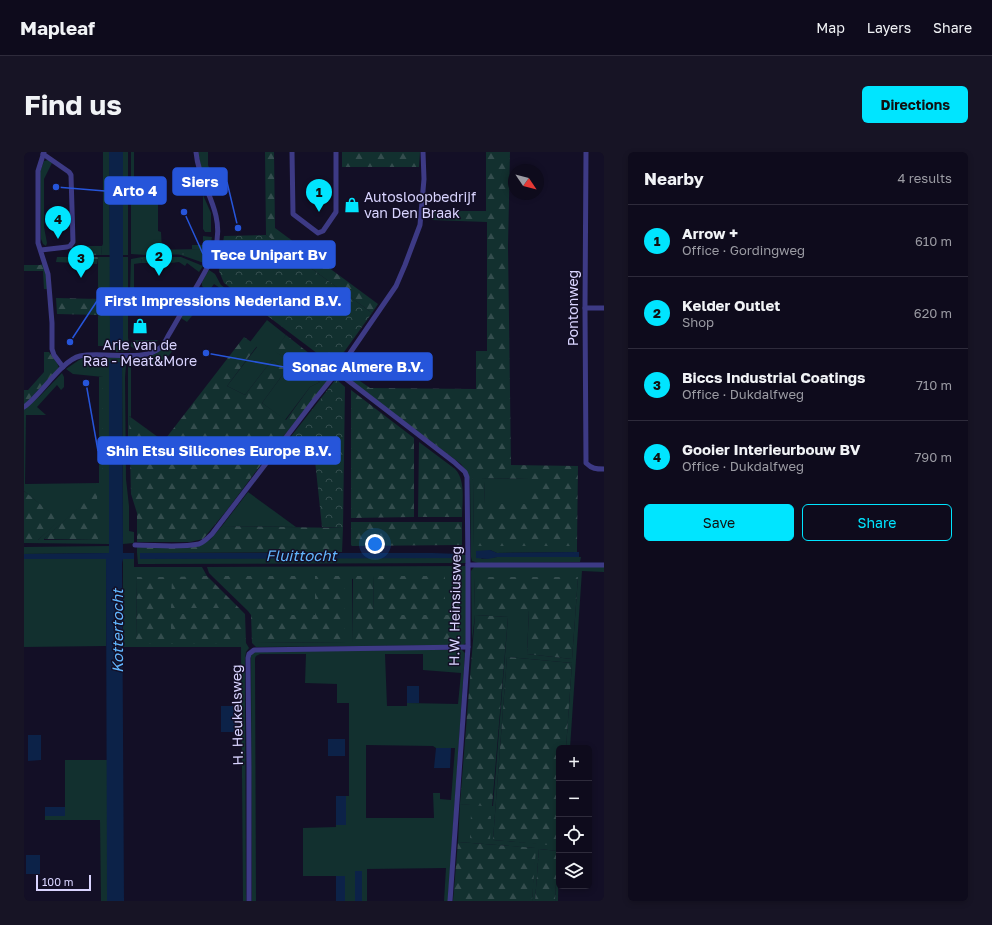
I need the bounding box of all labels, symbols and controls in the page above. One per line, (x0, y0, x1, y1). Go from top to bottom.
text: Mapleaf (20, 16, 95, 39)
text: Map (816, 19, 845, 36)
text: Layers (867, 19, 911, 36)
text: Share (933, 19, 972, 36)
button: Directions (862, 86, 968, 123)
text: Find us (24, 88, 122, 121)
north arrow (508, 164, 544, 200)
callout: Siers (173, 168, 227, 195)
text: Nearby (644, 168, 704, 189)
text: 4 results (898, 170, 952, 186)
text: Siers (181, 172, 219, 190)
callout: Arto 4 (105, 177, 166, 204)
pin: 1 (306, 179, 332, 212)
text: Arto 4 (113, 181, 157, 199)
place label: Autosloopbedrijf van Den Braak (364, 188, 476, 221)
shop icon: Autosloopbedrijf van Den Braak (343, 196, 361, 214)
pin: 4 (45, 206, 71, 239)
text: Arrow + (682, 224, 738, 242)
text: 1 (654, 233, 660, 249)
text: 610 m (915, 233, 952, 249)
callout: Tece Unipart Bv (203, 241, 335, 268)
text: Office · Gordingweg (682, 242, 805, 258)
pin: 2 (146, 243, 172, 276)
pin: 3 (68, 245, 94, 278)
text: Tece Unipart Bv (211, 245, 327, 263)
street label: Pontonweg (564, 270, 581, 346)
callout: First Impressions Nederland B.V. (97, 288, 350, 315)
text: First Impressions Nederland B.V. (104, 291, 342, 309)
text: Kelder Outlet (682, 296, 780, 314)
text: 2 (653, 305, 661, 321)
text: 620 m (914, 305, 952, 321)
text: Shop (682, 314, 714, 330)
shop icon: Arie van de Raa - Meat&More (131, 317, 149, 335)
place label: Arie van de Raa - Meat&More (83, 336, 197, 369)
callout: Sonac Almere B.V. (284, 353, 432, 380)
text: Sonac Almere B.V. (292, 357, 424, 375)
text: Biccs Industrial Coatings (682, 368, 865, 386)
text: 3 (653, 377, 661, 393)
text: 710 m (916, 377, 952, 393)
text: Office · Dukdalfweg (682, 386, 804, 402)
callout: Shin Etsu Silicones Europe B.V. (98, 437, 340, 464)
text: Gooier Interieurbouw BV (682, 440, 860, 458)
text: Shin Etsu Silicones Europe B.V. (106, 441, 332, 459)
text: 4 (653, 449, 661, 465)
text: 790 m (914, 449, 952, 465)
text: Office · Dukdalfweg (682, 458, 804, 474)
button: Save (644, 504, 794, 541)
button: Share (802, 504, 952, 541)
your location (365, 534, 385, 554)
water label: Fluittocht (266, 546, 338, 564)
street label: H.W. Heinsiusweg (445, 546, 464, 666)
water label: Kottertocht (108, 587, 126, 673)
street label: H. Heukelsweg (227, 664, 246, 766)
map controls (556, 745, 592, 889)
button: + (556, 745, 592, 781)
button: − (556, 781, 592, 817)
button: locate (556, 817, 592, 853)
button: layers (556, 853, 592, 889)
scale bar (36, 873, 91, 892)
text: 100 m (42, 875, 73, 888)

